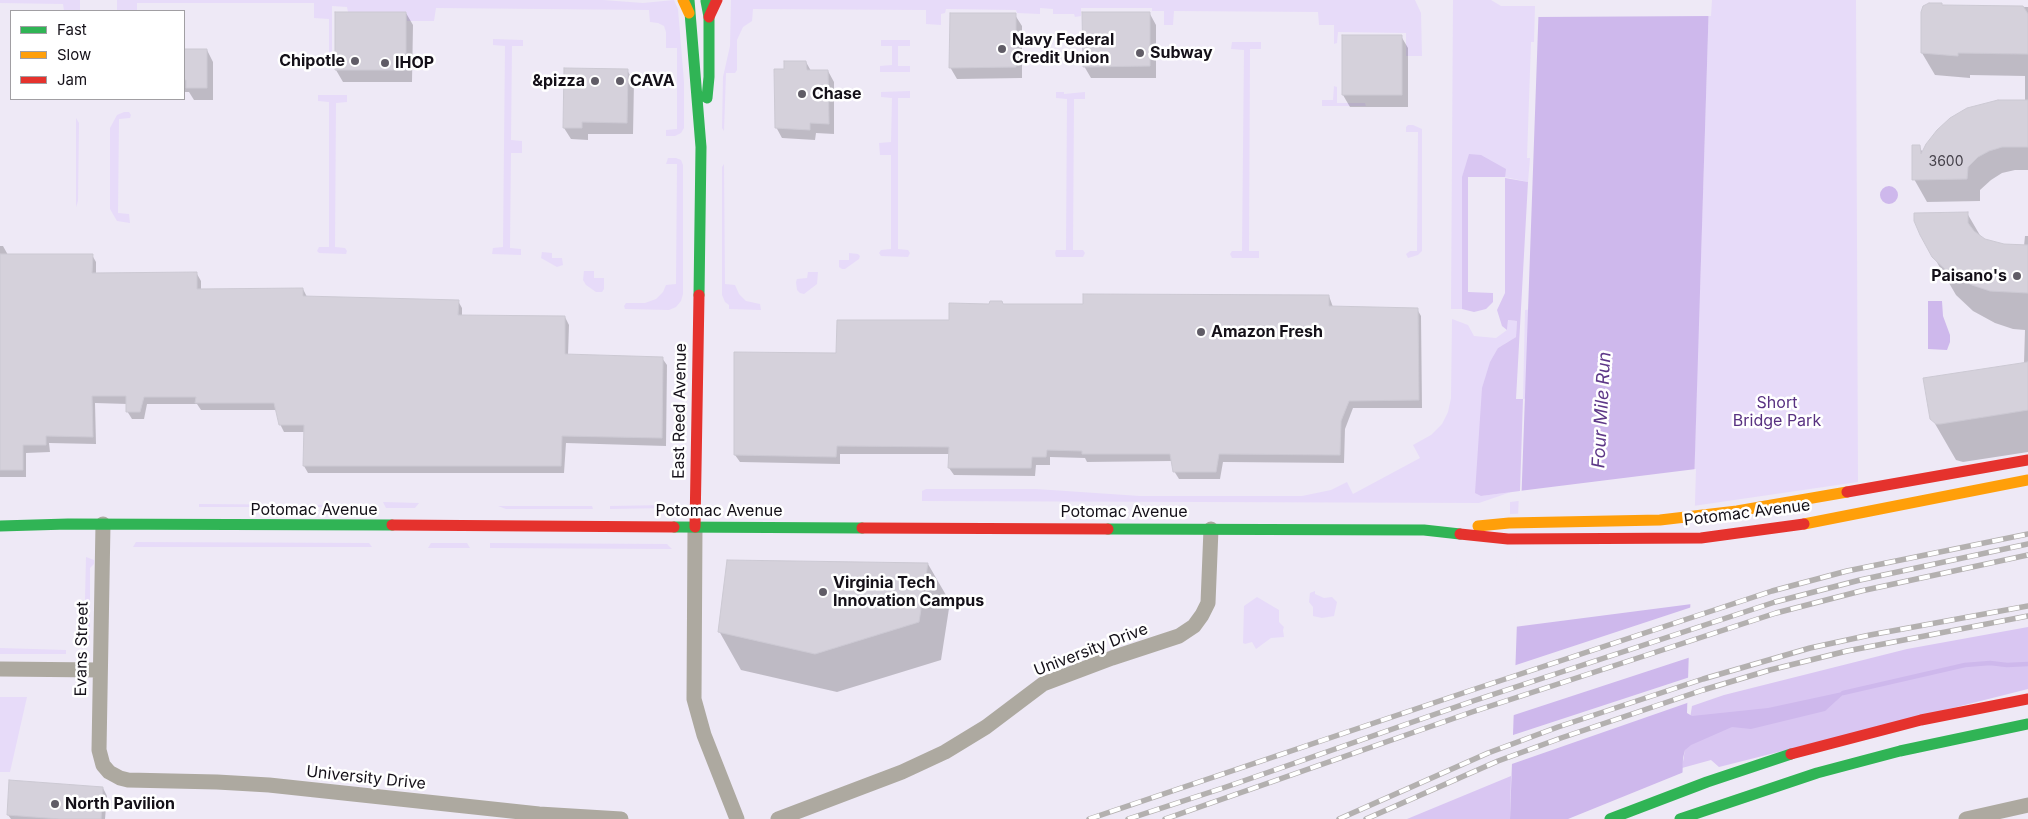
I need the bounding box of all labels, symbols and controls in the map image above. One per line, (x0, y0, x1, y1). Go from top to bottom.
legend (10, 10, 185, 100)
text: Fast (57, 20, 87, 39)
place label: Navy Federal Credit Union (1012, 30, 1114, 68)
marker: Navy Federal Credit Union (996, 43, 1008, 55)
place label: Subway (1150, 43, 1213, 63)
text: Slow (57, 45, 91, 64)
marker: Subway (1134, 47, 1146, 59)
place label: Chipotle (279, 51, 345, 71)
place label: IHOP (395, 53, 434, 73)
marker: Chipotle (349, 55, 361, 67)
marker: IHOP (379, 57, 391, 69)
text: Jam (57, 70, 87, 89)
place label: &pizza (532, 71, 585, 91)
place label: CAVA (630, 71, 675, 91)
marker: &pizza (589, 75, 601, 87)
marker: CAVA (614, 75, 626, 87)
place label: Chase (812, 84, 862, 104)
marker: Chase (796, 88, 808, 100)
house number: 3600 (1929, 154, 1963, 170)
place label: Paisano's (1931, 266, 2007, 286)
marker: Paisano's (2011, 270, 2023, 282)
place label: Amazon Fresh (1211, 322, 1323, 342)
marker: Amazon Fresh (1195, 326, 1207, 338)
street label: East Reed Avenue (669, 343, 691, 479)
water label: Four Mile Run (1588, 351, 1616, 469)
park label: Short Bridge Park (1733, 393, 1821, 431)
street label: Potomac Avenue (1683, 496, 1811, 530)
street label: Potomac Avenue (250, 500, 378, 520)
street label: Potomac Avenue (655, 501, 783, 521)
street label: Potomac Avenue (1060, 502, 1188, 522)
place label: Virginia Tech Innovation Campus (833, 573, 984, 611)
marker: Virginia Tech Innovation Campus (817, 586, 829, 598)
street label: Evans Street (72, 601, 92, 697)
street label: University Drive (1031, 619, 1151, 681)
street label: University Drive (305, 762, 427, 794)
place label: North Pavilion (65, 794, 175, 814)
marker: North Pavilion (49, 798, 61, 810)

